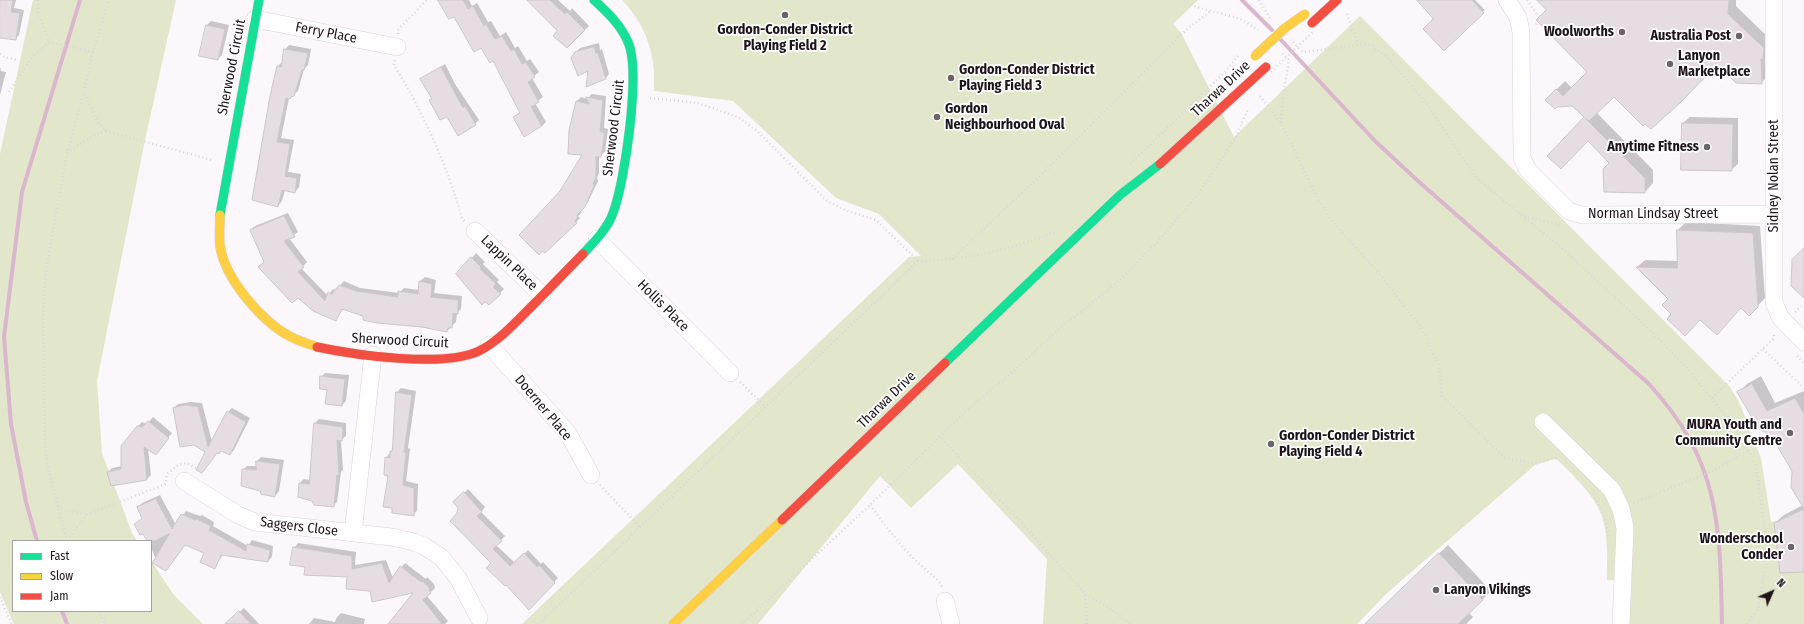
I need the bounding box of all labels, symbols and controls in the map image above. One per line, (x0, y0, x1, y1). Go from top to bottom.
marker: Gordon-Conder District Playing Field 2 (780, 10, 790, 20)
street label: Sherwood Circuit (214, 18, 250, 116)
street label: Ferry Place (294, 19, 358, 47)
place label: Gordon-Conder District Playing Field 2 (717, 22, 853, 54)
place label: Woolworths (1544, 24, 1614, 40)
marker: Woolworths (1617, 27, 1627, 37)
place label: Australia Post (1650, 28, 1731, 44)
marker: Australia Post (1734, 31, 1744, 41)
place label: Lanyon Marketplace (1678, 48, 1750, 80)
street label: Tharwa Drive (1188, 57, 1254, 121)
marker: Lanyon Marketplace (1665, 59, 1675, 69)
place label: Gordon-Conder District Playing Field 3 (959, 62, 1095, 94)
marker: Gordon-Conder District Playing Field 3 (946, 73, 956, 83)
street label: Sherwood Circuit (600, 79, 628, 177)
place label: Gordon Neighbourhood Oval (945, 101, 1064, 134)
marker: Gordon Neighbourhood Oval (932, 112, 942, 122)
street label: Sidney Nolan Street (1766, 119, 1782, 233)
place label: Anytime Fitness (1607, 139, 1699, 155)
marker: Anytime Fitness (1702, 142, 1712, 152)
street label: Norman Lindsay Street (1588, 206, 1718, 222)
street label: Lappin Place (477, 232, 541, 294)
street label: Hollis Place (634, 277, 692, 335)
street label: Sherwood Circuit (351, 330, 449, 352)
street label: Tharwa Drive (854, 368, 920, 432)
street label: Doerner Place (511, 372, 575, 444)
place label: MURA Youth and Community Centre (1675, 417, 1782, 450)
place label: Gordon-Conder District Playing Field 4 (1279, 428, 1415, 460)
marker: MURA Youth and Community Centre (1785, 428, 1795, 438)
marker: Gordon-Conder District Playing Field 4 (1266, 439, 1276, 449)
street label: Saggers Close (259, 514, 339, 540)
place label: Wonderschool Conder (1699, 531, 1783, 564)
legend (12, 540, 152, 612)
marker: Wonderschool Conder (1786, 542, 1796, 552)
text: Fast (50, 549, 69, 563)
text: Slow (50, 569, 73, 583)
north arrow (1752, 572, 1792, 612)
text: N (1774, 576, 1788, 590)
place label: Lanyon Vikings (1444, 582, 1531, 598)
marker: Lanyon Vikings (1431, 585, 1441, 595)
text: Jam (50, 589, 68, 603)

